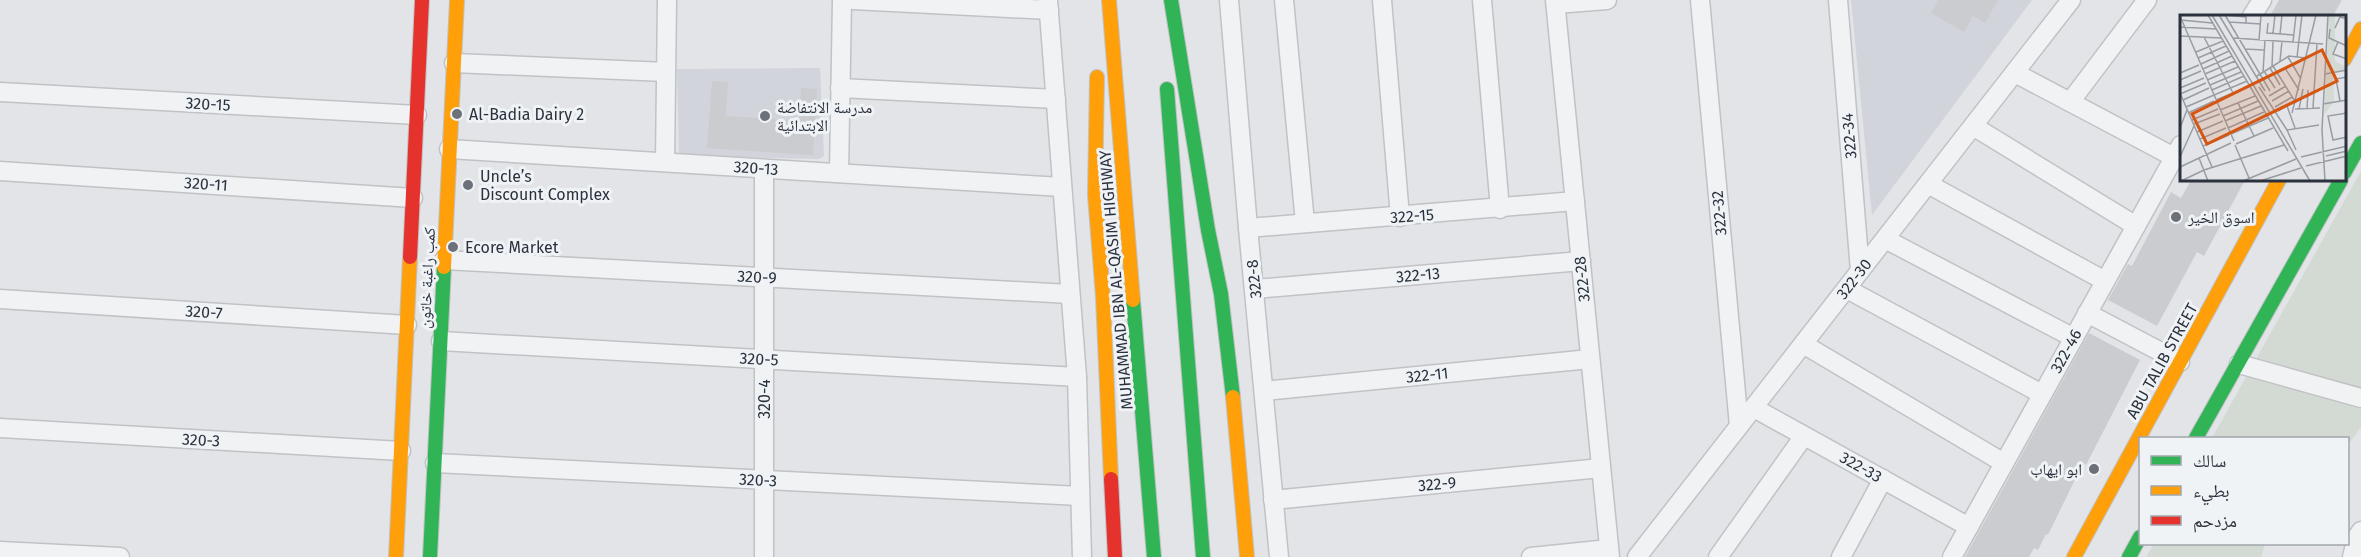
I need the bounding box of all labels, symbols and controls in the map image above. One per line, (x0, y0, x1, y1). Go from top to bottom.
inset map (2180, 15, 2346, 182)
street label: 320-15 (185, 93, 231, 115)
place label: مدرسة الانتفاضة الابتدائية (777, 98, 872, 135)
place label: Al-Badia Dairy 2 (469, 105, 584, 124)
marker: Al-Badia Dairy 2 (450, 107, 464, 121)
marker: مدرسة الانتفاضة الابتدائية (758, 109, 772, 123)
street label: 322-34 (1838, 112, 1860, 160)
street label: MUHAMMAD IBN AL-QASIM HIGHWAY (1095, 149, 1137, 411)
street label: 320-13 (733, 157, 779, 179)
place label: Uncle’s Discount Complex (480, 167, 610, 204)
street label: 320-11 (184, 173, 228, 195)
marker: Uncle’s Discount Complex (461, 178, 475, 192)
street label: 322-32 (1708, 190, 1730, 236)
street label: 322-15 (1389, 205, 1435, 227)
place label: اسوق الخير (2187, 208, 2255, 228)
marker: اسوق الخير (2169, 210, 2183, 224)
street label: كمب راغبة خاتون (415, 227, 440, 329)
place label: Ecore Market (465, 238, 559, 257)
marker: Ecore Market (446, 240, 460, 254)
street label: 322-28 (1570, 255, 1594, 303)
street label: 322-30 (1832, 255, 1876, 303)
street label: 322-8 (1242, 258, 1265, 299)
street label: 322-13 (1395, 264, 1441, 286)
street label: 320-9 (737, 266, 777, 288)
street label: ABU TALIB STREET (2122, 299, 2202, 422)
street label: 320-7 (185, 301, 223, 323)
street label: 322-46 (2046, 326, 2086, 376)
street label: 320-5 (739, 348, 779, 370)
street label: 322-11 (1405, 363, 1449, 387)
street label: 320-4 (755, 379, 774, 419)
street label: 320-3 (181, 430, 221, 450)
legend (2139, 437, 2349, 545)
street label: 322-33 (1837, 448, 1885, 486)
text: سالك (2193, 450, 2226, 472)
place label: ابو ايهاب (2030, 460, 2082, 479)
marker: ابو ايهاب (2087, 462, 2101, 476)
street label: 320-3 (738, 470, 778, 490)
street label: 322-9 (1417, 473, 1457, 495)
text: بطيء (2193, 480, 2230, 506)
text: مزدحم (2193, 510, 2237, 533)

